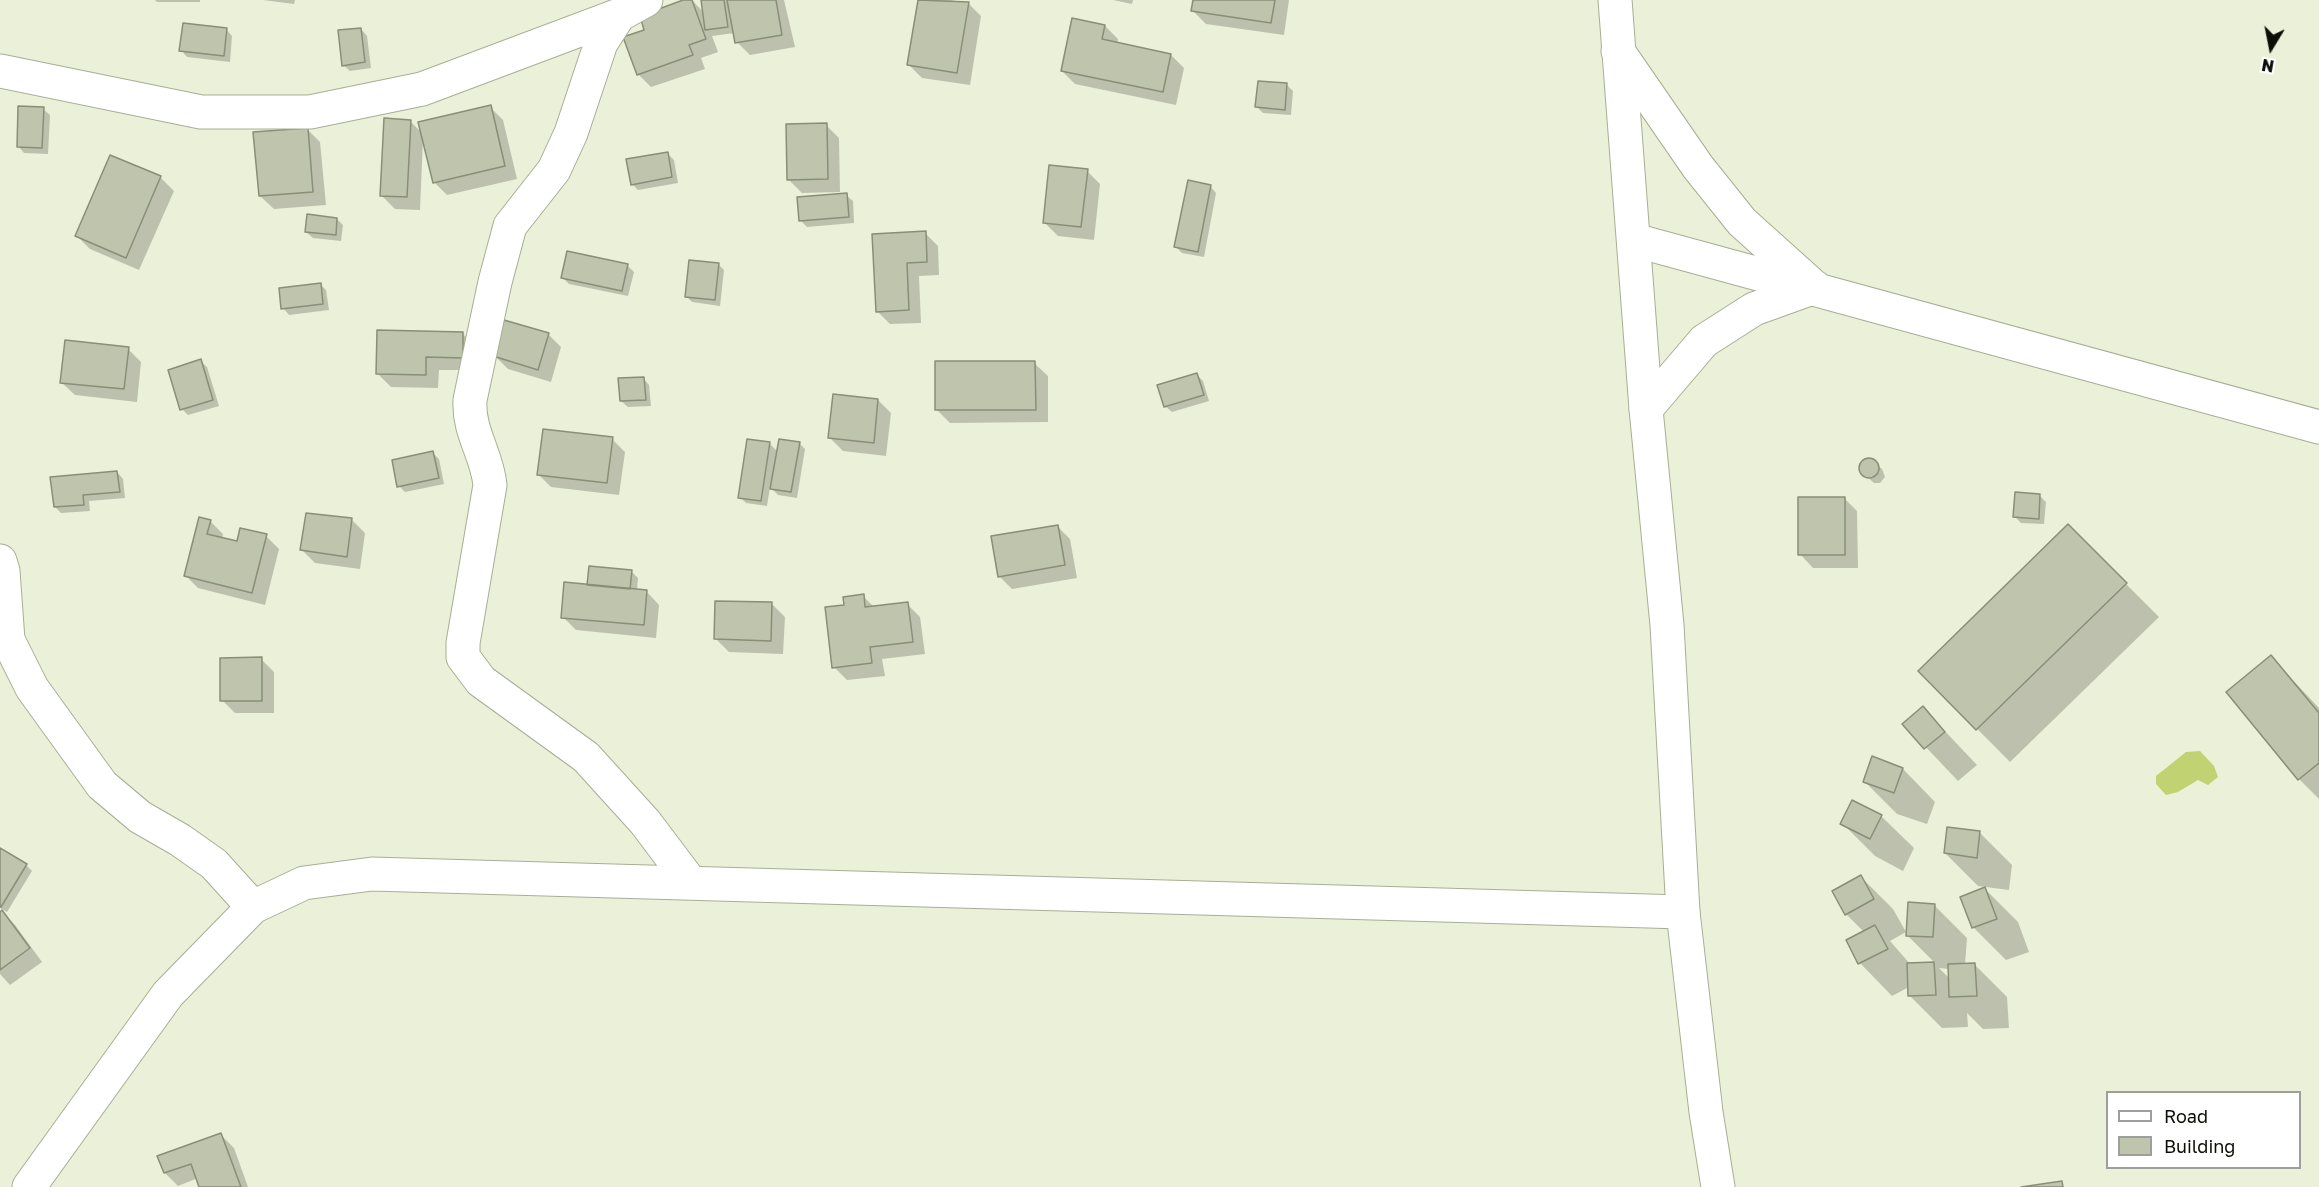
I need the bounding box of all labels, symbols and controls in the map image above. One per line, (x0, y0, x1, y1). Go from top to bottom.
north arrow (2241, 18, 2301, 78)
text: N (2260, 55, 2276, 77)
legend (2106, 1091, 2301, 1169)
text: Road (2164, 1105, 2208, 1127)
text: Building (2164, 1135, 2235, 1157)

